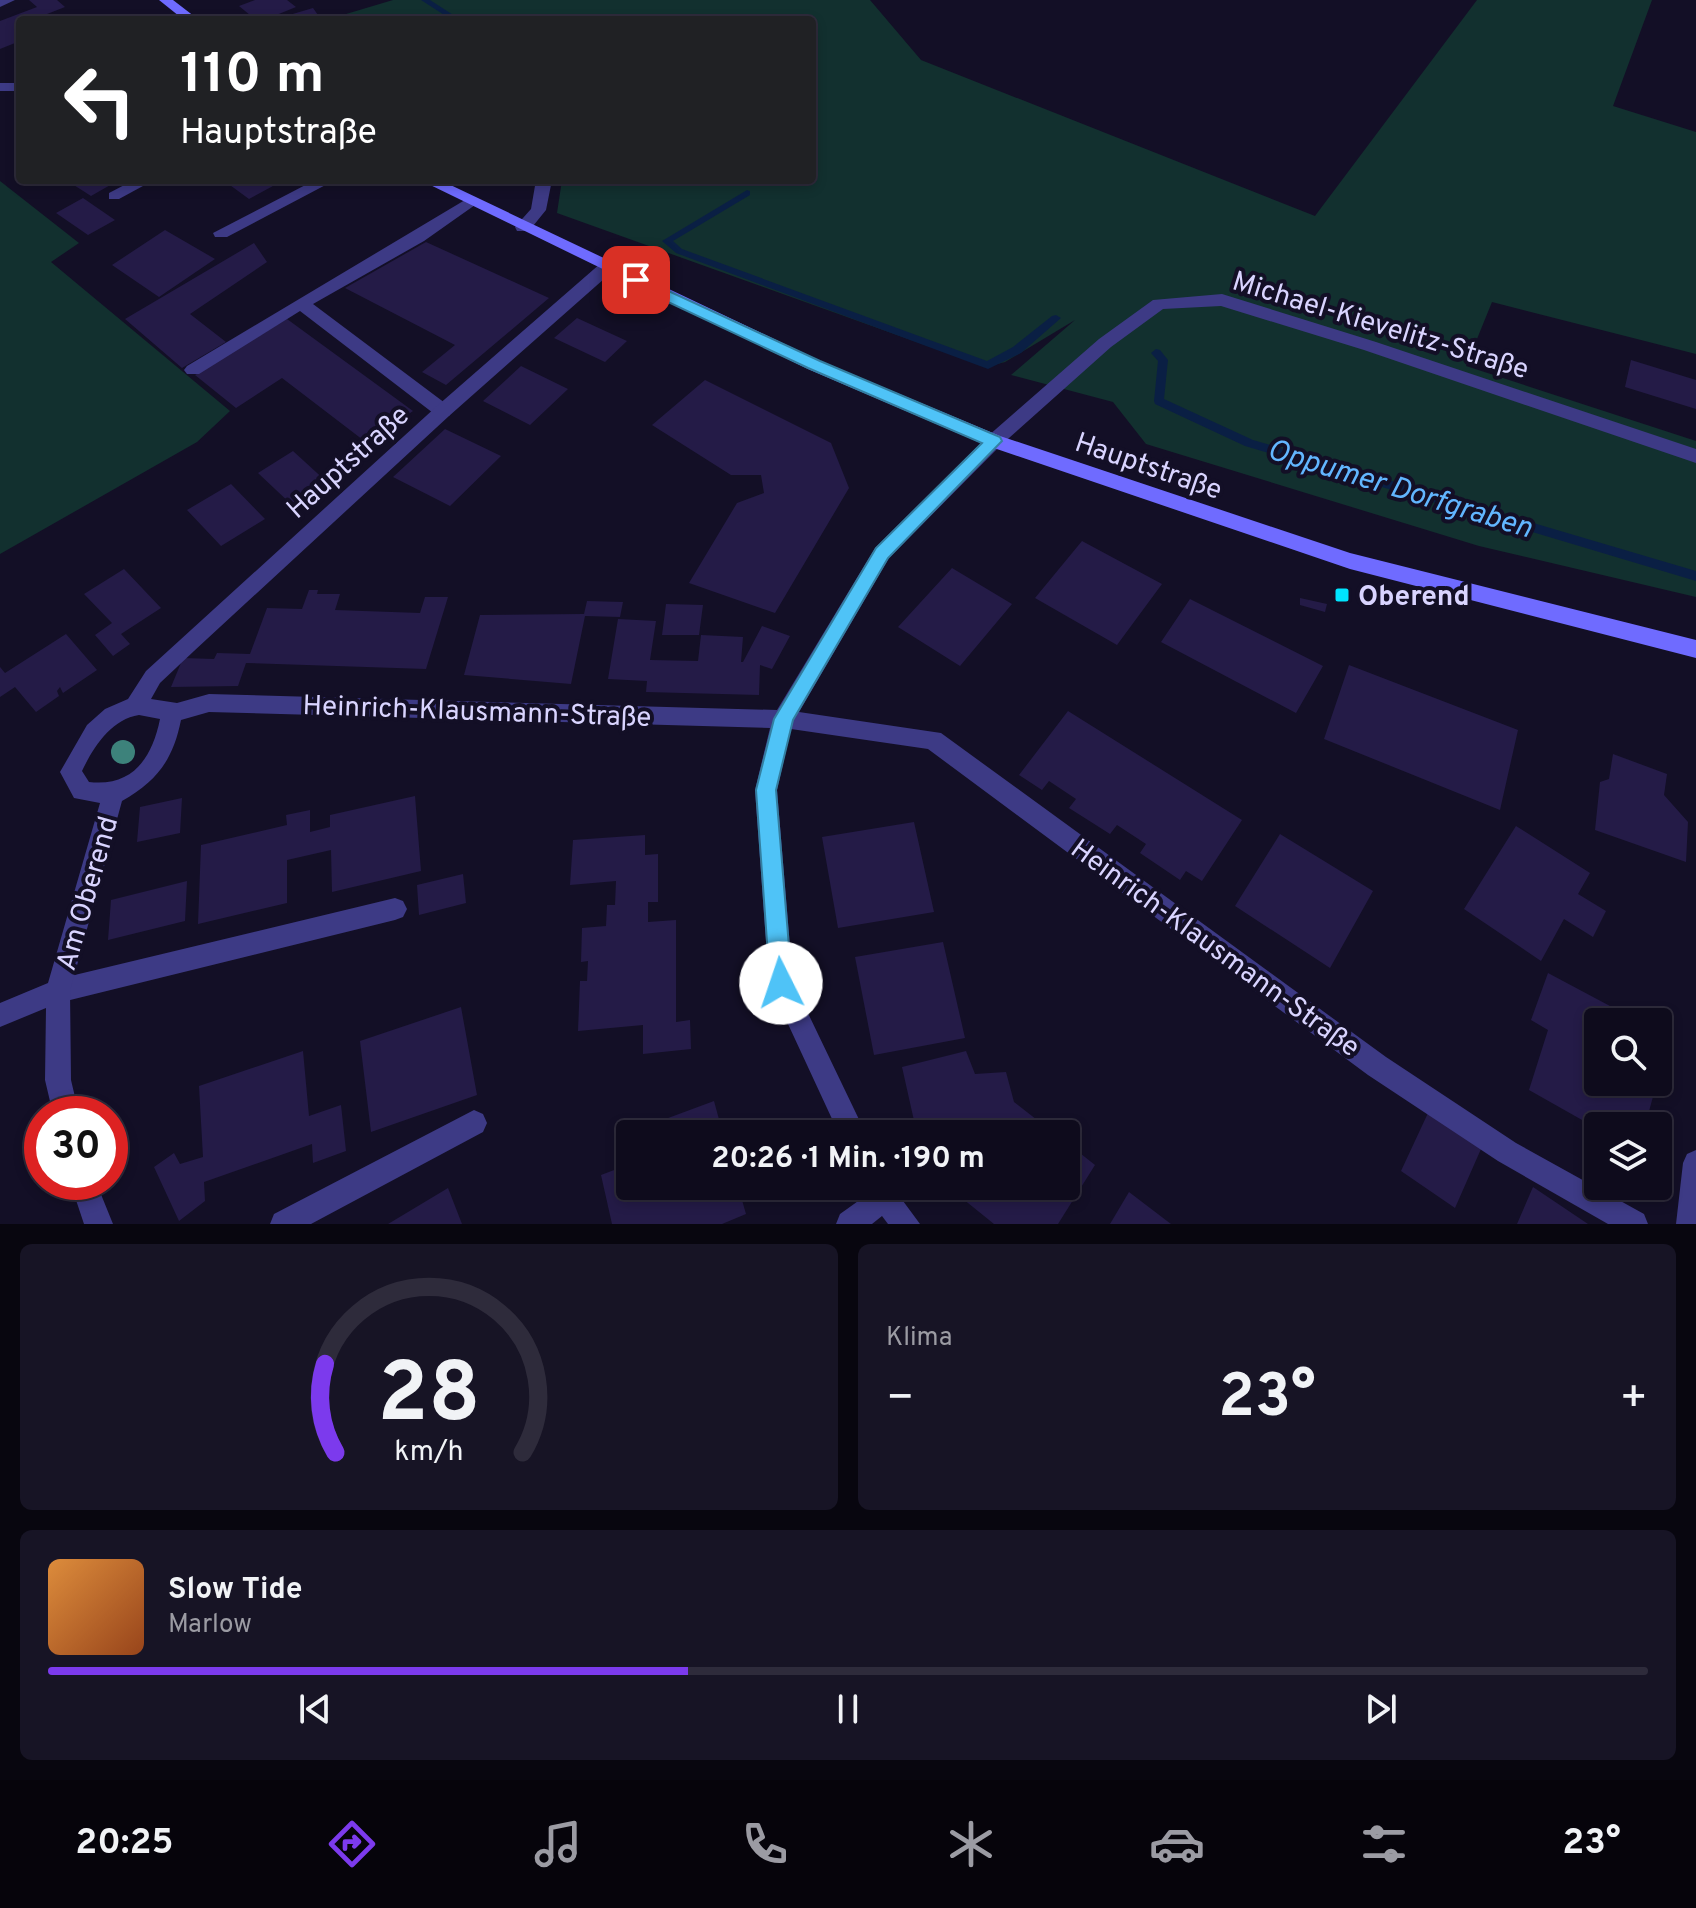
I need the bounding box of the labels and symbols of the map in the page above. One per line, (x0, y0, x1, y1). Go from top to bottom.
pin (602, 246, 670, 314)
street label: Michael-Kievelitz-Straße (1227, 265, 1533, 389)
street label: Hauptstraße (280, 399, 418, 528)
street label: Hauptstraße (1070, 426, 1226, 510)
water label: Oppumer Dorfgraben (1262, 432, 1536, 548)
place label: Oberend (1358, 580, 1470, 616)
marker: Oberend (1333, 586, 1351, 604)
street label: Heinrich-Klausmann-Straße (302, 689, 652, 737)
street label: Am Oberend (50, 813, 128, 975)
street label: Heinrich-Klausmann-Straße (1062, 832, 1366, 1067)
position arrow (739, 941, 823, 1025)
speed limit sign: 30 (24, 1096, 128, 1200)

